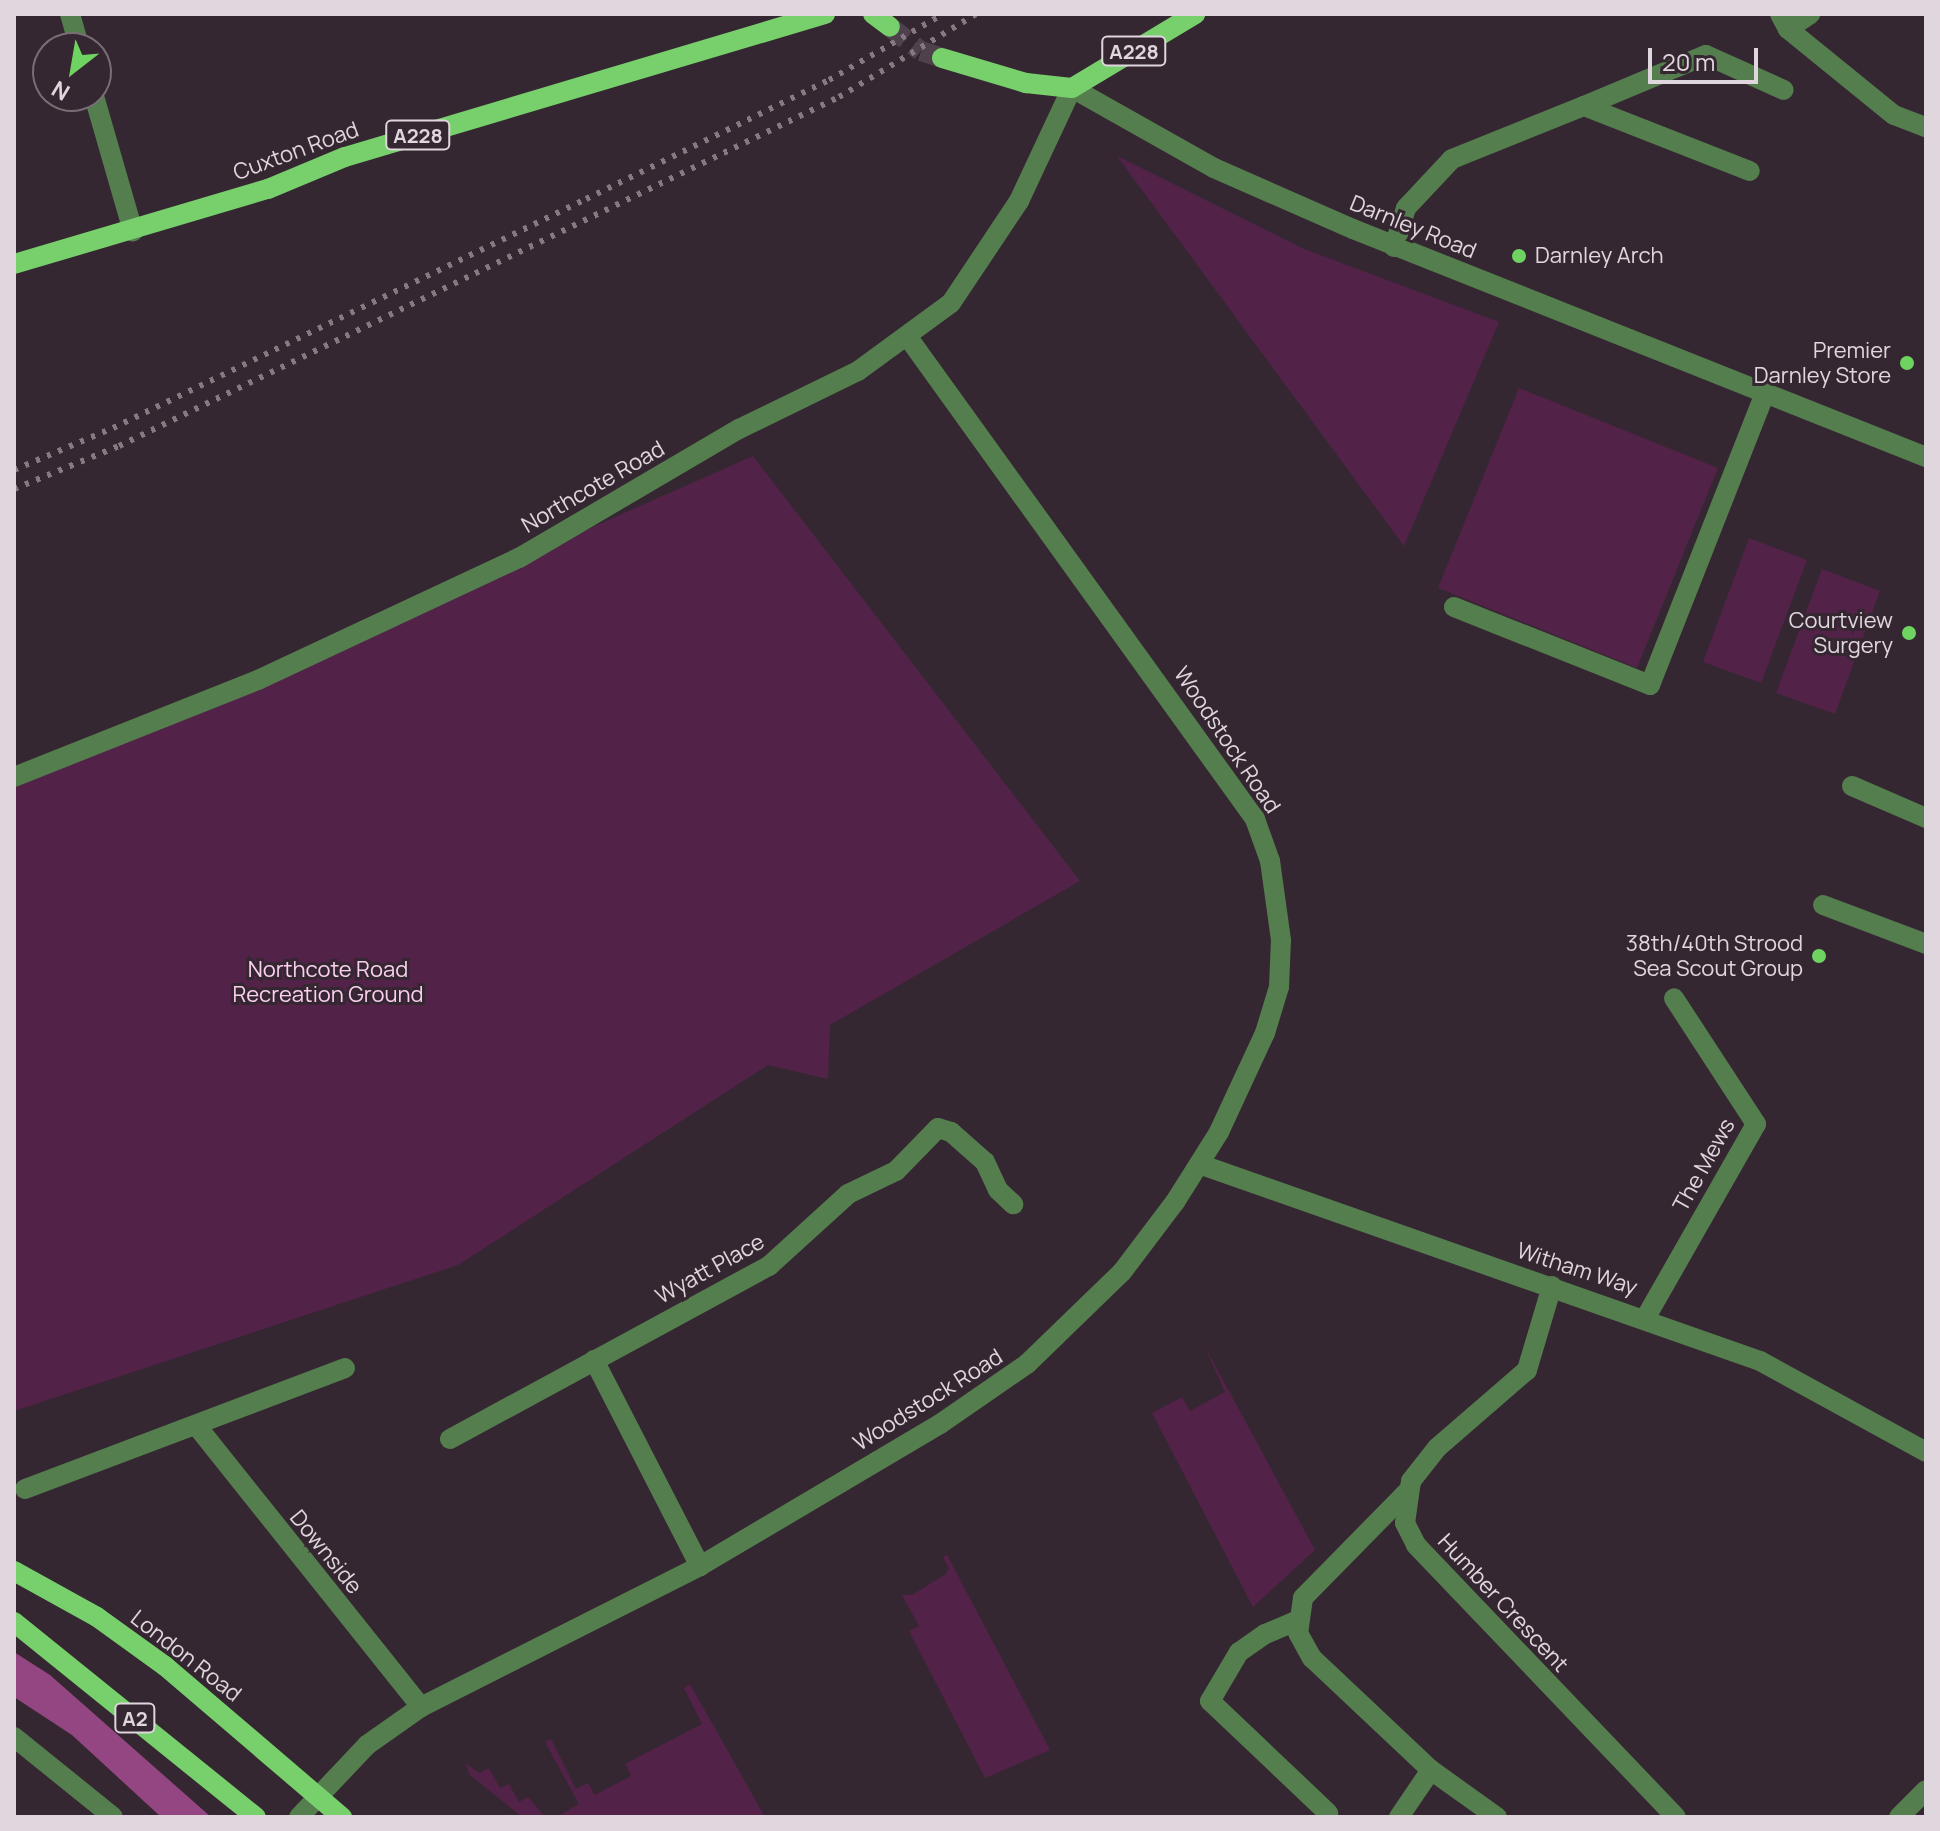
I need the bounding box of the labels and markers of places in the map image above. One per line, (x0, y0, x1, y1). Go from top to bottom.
place label: Darnley Arch (1535, 243, 1664, 269)
marker: Darnley Arch (1510, 247, 1528, 265)
place label: Premier Darnley Store (1754, 337, 1891, 388)
marker: Premier Darnley Store (1898, 354, 1916, 372)
place label: Courtview Surgery (1789, 607, 1893, 658)
marker: Courtview Surgery (1900, 624, 1918, 642)
place label: 38th/40th Strood Sea Scout Group (1626, 930, 1803, 982)
marker: 38th/40th Strood Sea Scout Group (1810, 947, 1828, 965)

